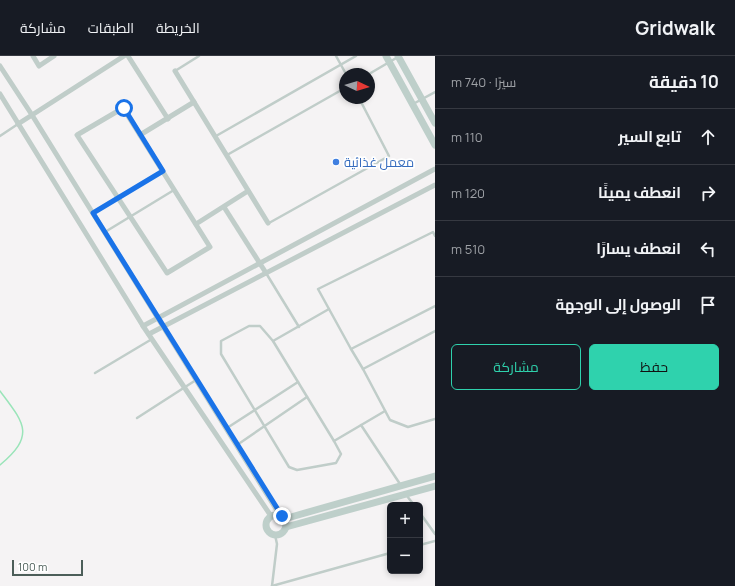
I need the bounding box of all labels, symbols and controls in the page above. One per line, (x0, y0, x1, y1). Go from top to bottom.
text: Gridwalk (635, 15, 715, 41)
text: مشاركة (20, 18, 66, 37)
text: الطبقات (88, 18, 134, 37)
text: الخريطة (156, 18, 200, 37)
north arrow (339, 68, 375, 104)
text: 10 دقيقة (649, 70, 719, 93)
text: سيرًا · 740 m (451, 73, 516, 91)
route start (115, 99, 133, 117)
text: تابع السير (618, 126, 681, 147)
icon: ahead (697, 126, 719, 148)
text: 110 m (451, 128, 483, 146)
place label: معمل غذائية (344, 153, 414, 171)
marker: معمل غذائية (331, 157, 341, 167)
text: انعطف يمينًا (598, 182, 681, 203)
icon: right (697, 182, 719, 204)
text: 120 m (451, 184, 485, 202)
text: انعطف يسارًا (596, 238, 681, 259)
icon: left (697, 238, 719, 260)
text: 510 m (451, 240, 485, 258)
text: الوصول إلى الوجهة (555, 294, 681, 315)
icon: arrive (697, 294, 719, 316)
button: مشاركة (451, 344, 581, 390)
button: حفظ (589, 344, 719, 390)
map controls (387, 502, 423, 574)
button: + (387, 502, 423, 538)
route end (273, 507, 291, 525)
button: − (387, 538, 423, 574)
scale bar (12, 558, 83, 577)
text: 100 m (18, 559, 47, 574)

